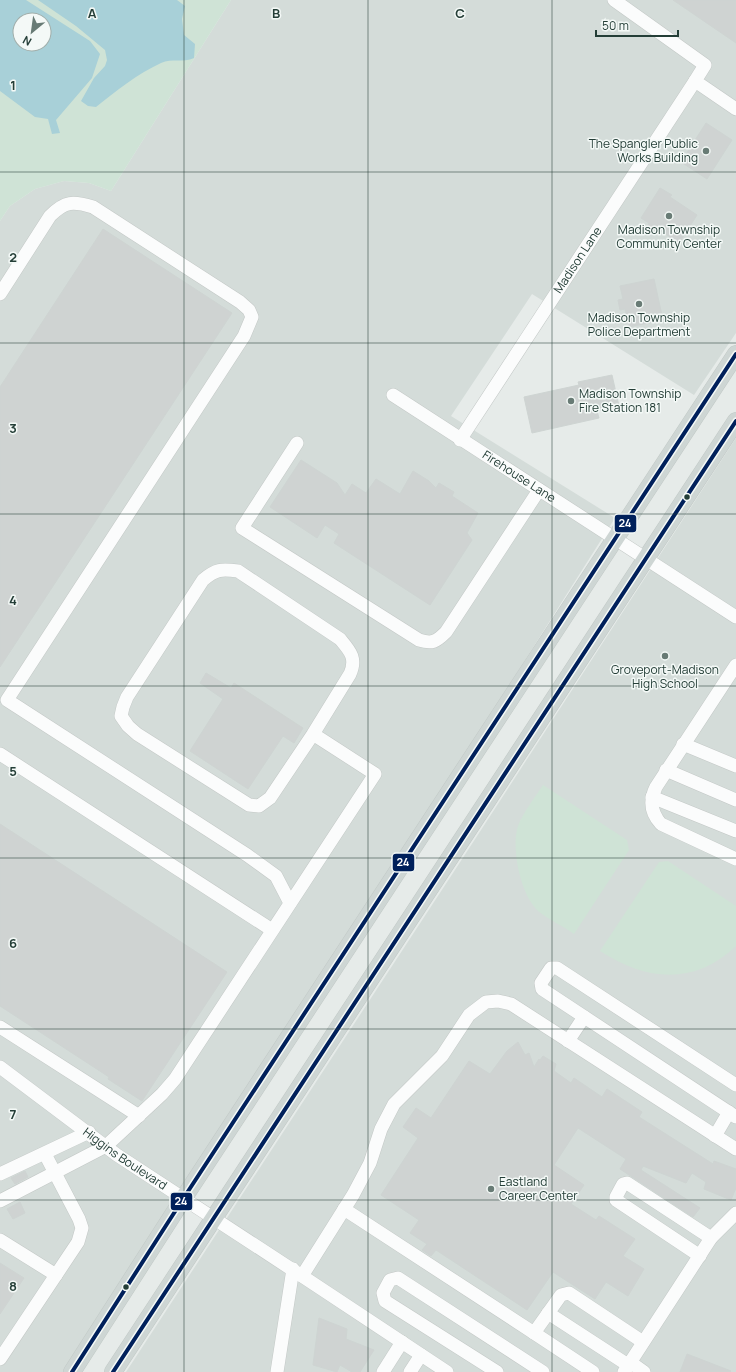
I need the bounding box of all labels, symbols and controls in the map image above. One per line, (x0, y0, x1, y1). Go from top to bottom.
text: A (88, 4, 97, 22)
text: B (272, 4, 280, 22)
text: C (455, 4, 465, 22)
north arrow (12, 12, 52, 52)
scale bar (596, 12, 678, 38)
text: 50 m (602, 17, 629, 34)
text: N (20, 33, 34, 50)
text: 1 (10, 76, 16, 94)
place label: The Spangler Public Works Building (589, 135, 698, 166)
marker: The Spangler Public Works Building (701, 146, 711, 156)
marker: Madison Township Community Center (664, 211, 674, 221)
place label: Madison Township Community Center (617, 221, 722, 252)
street label: Madison Lane (549, 223, 605, 297)
text: 2 (9, 248, 17, 266)
marker: Madison Township Police Department (634, 299, 644, 309)
place label: Madison Township Police Department (588, 309, 690, 340)
place label: Madison Township Fire Station 181 (579, 385, 681, 416)
marker: Madison Township Fire Station 181 (566, 396, 576, 406)
text: 3 (9, 419, 17, 437)
street label: Firehouse Lane (479, 446, 559, 506)
unlabelled marker (682, 492, 692, 502)
line badge: 24 (614, 514, 637, 533)
text: 24 (618, 515, 632, 530)
text: 4 (9, 591, 17, 609)
marker: Groveport-Madison High School (660, 651, 670, 661)
place label: Groveport-Madison High School (611, 661, 719, 692)
text: 5 (9, 762, 17, 780)
line badge: 24 (392, 853, 415, 872)
text: 24 (396, 854, 410, 869)
text: 6 (9, 934, 17, 952)
text: 7 (10, 1105, 17, 1123)
street label: Higgins Boulevard (80, 1123, 171, 1193)
place label: Eastland Career Center (499, 1173, 578, 1204)
marker: Eastland Career Center (486, 1184, 496, 1194)
line badge: 24 (170, 1192, 193, 1211)
text: 24 (174, 1193, 188, 1208)
text: 8 (9, 1277, 17, 1295)
unlabelled marker (121, 1282, 131, 1292)

